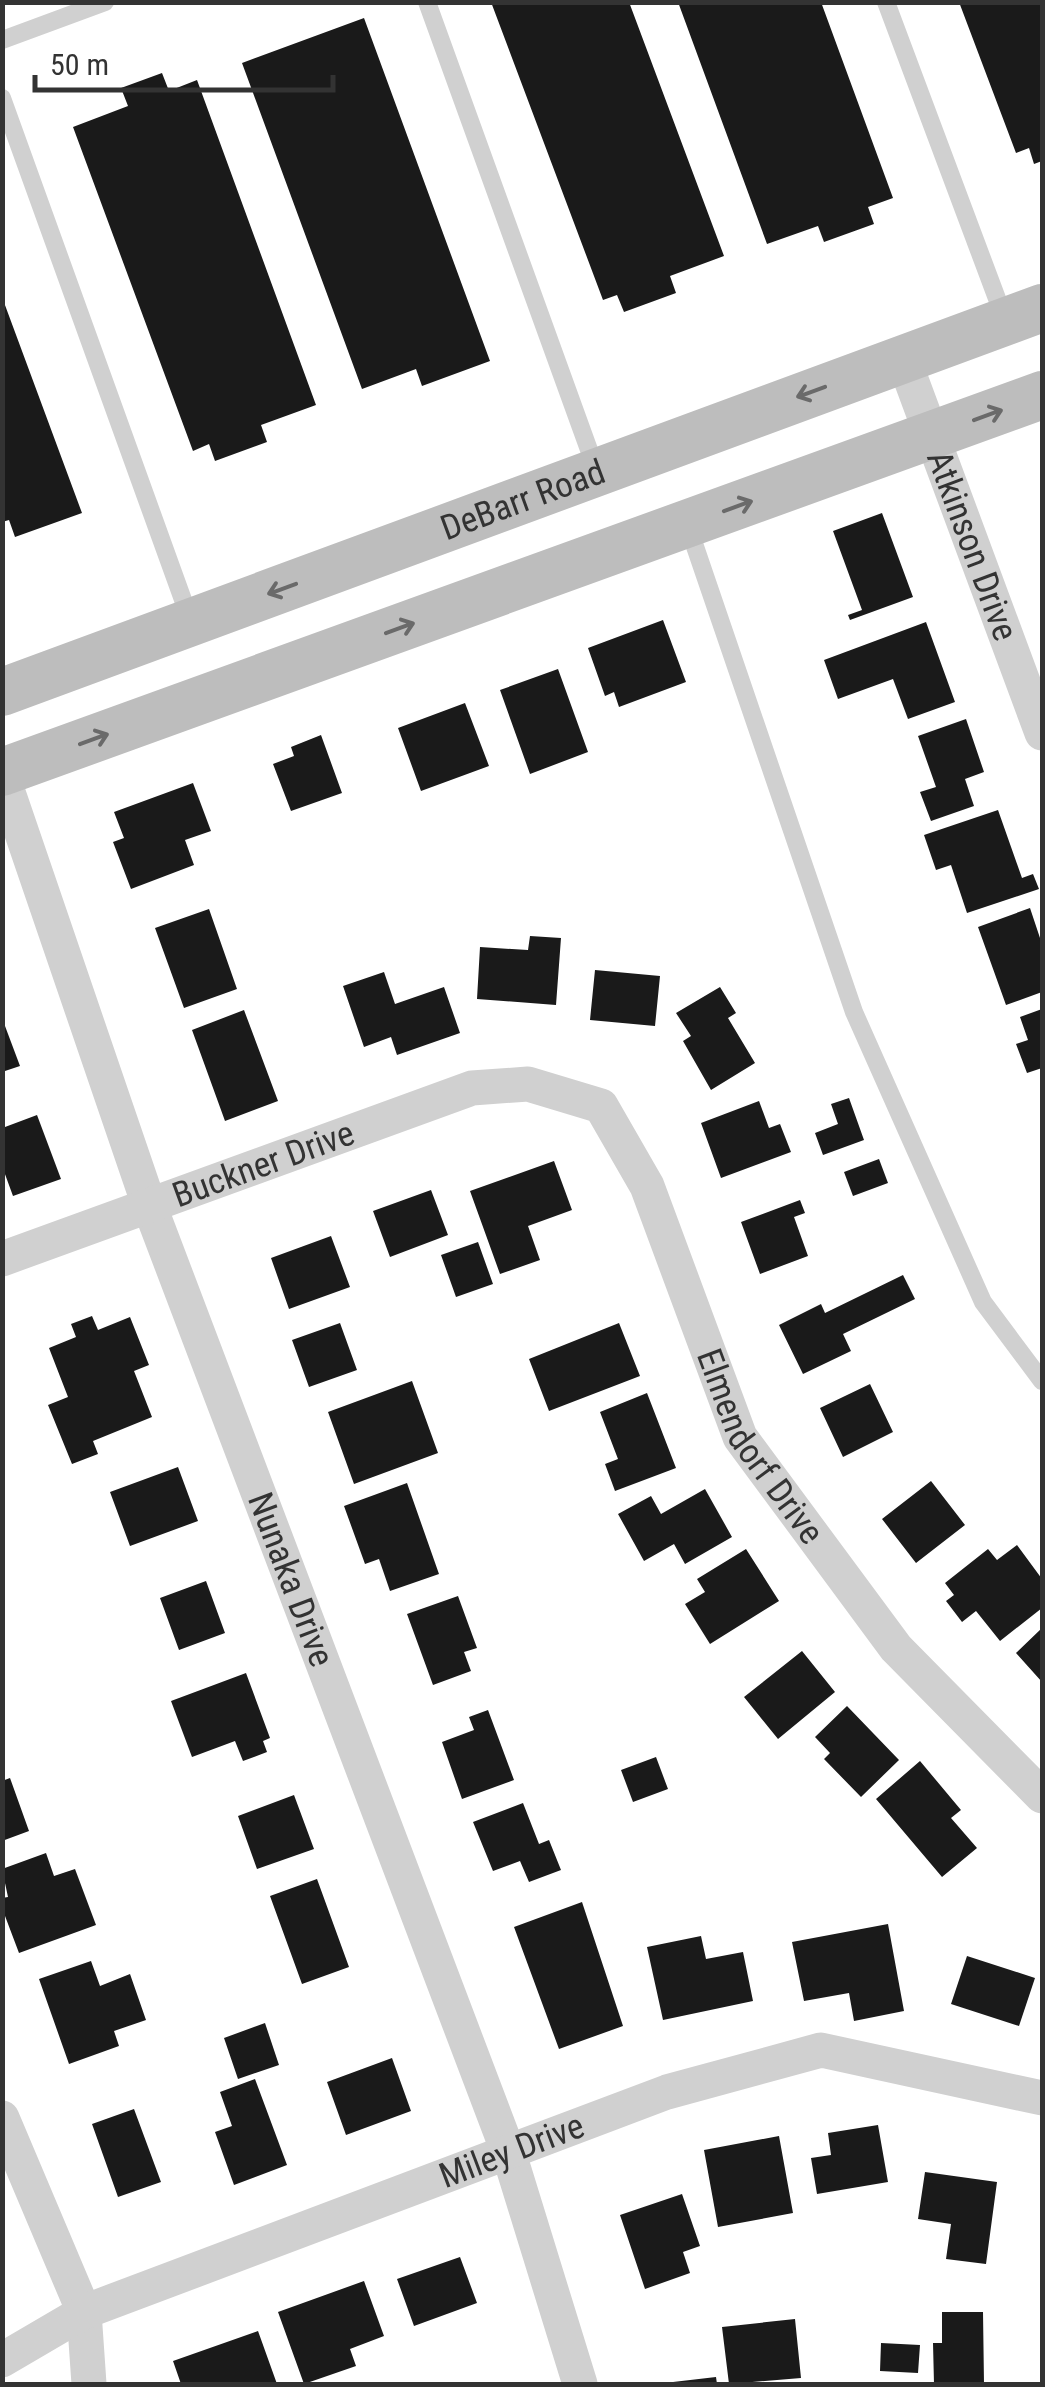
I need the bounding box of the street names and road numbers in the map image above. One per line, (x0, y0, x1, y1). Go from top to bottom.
street label: Atkinson Drive (918, 445, 1026, 646)
street label: DeBarr Road (435, 451, 611, 549)
street label: Buckner Drive (167, 1113, 360, 1216)
street label: Elmendorf Drive (688, 1343, 832, 1552)
street label: Nunaka Drive (239, 1487, 342, 1672)
street label: Miley Drive (434, 2105, 590, 2197)

